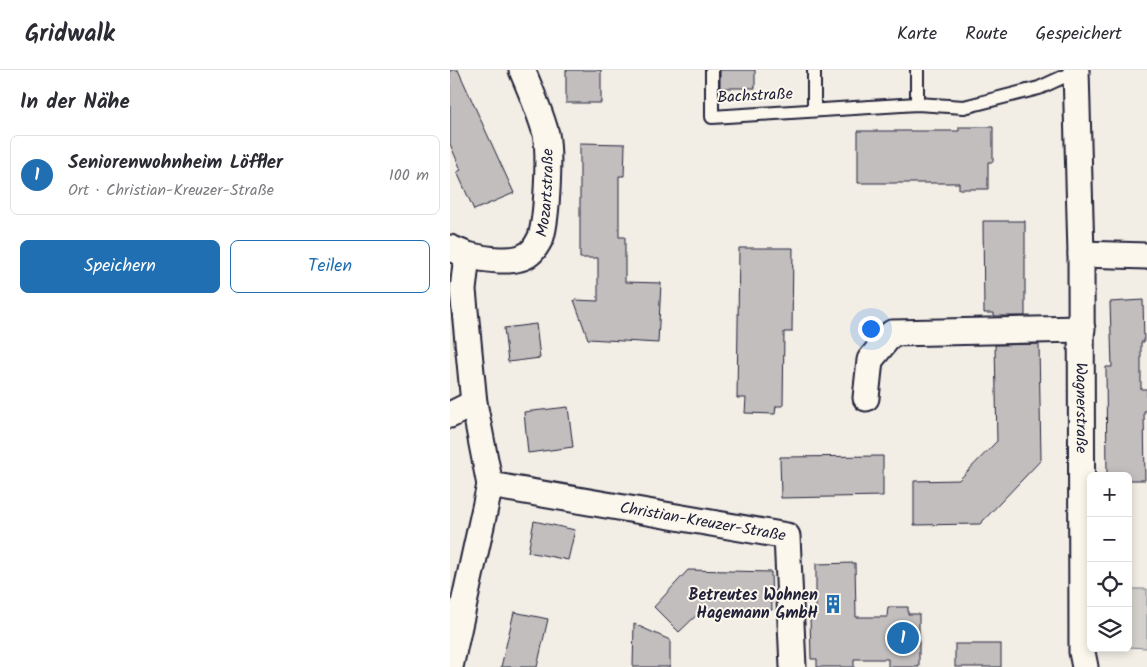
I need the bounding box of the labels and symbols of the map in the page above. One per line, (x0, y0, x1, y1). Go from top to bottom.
street label: Bachstraße (717, 82, 793, 110)
street label: Mozartstraße (529, 148, 560, 239)
your location (858, 316, 884, 342)
street label: Wagnerstraße (1069, 362, 1094, 454)
street label: Christian-Kreuzer-Straße (618, 495, 788, 548)
place label: Betreutes Wohnen Hagemann GmbH (689, 583, 818, 626)
building icon: Betreutes Wohnen Hagemann GmbH (822, 593, 844, 615)
pin: 1 (887, 619, 919, 657)

